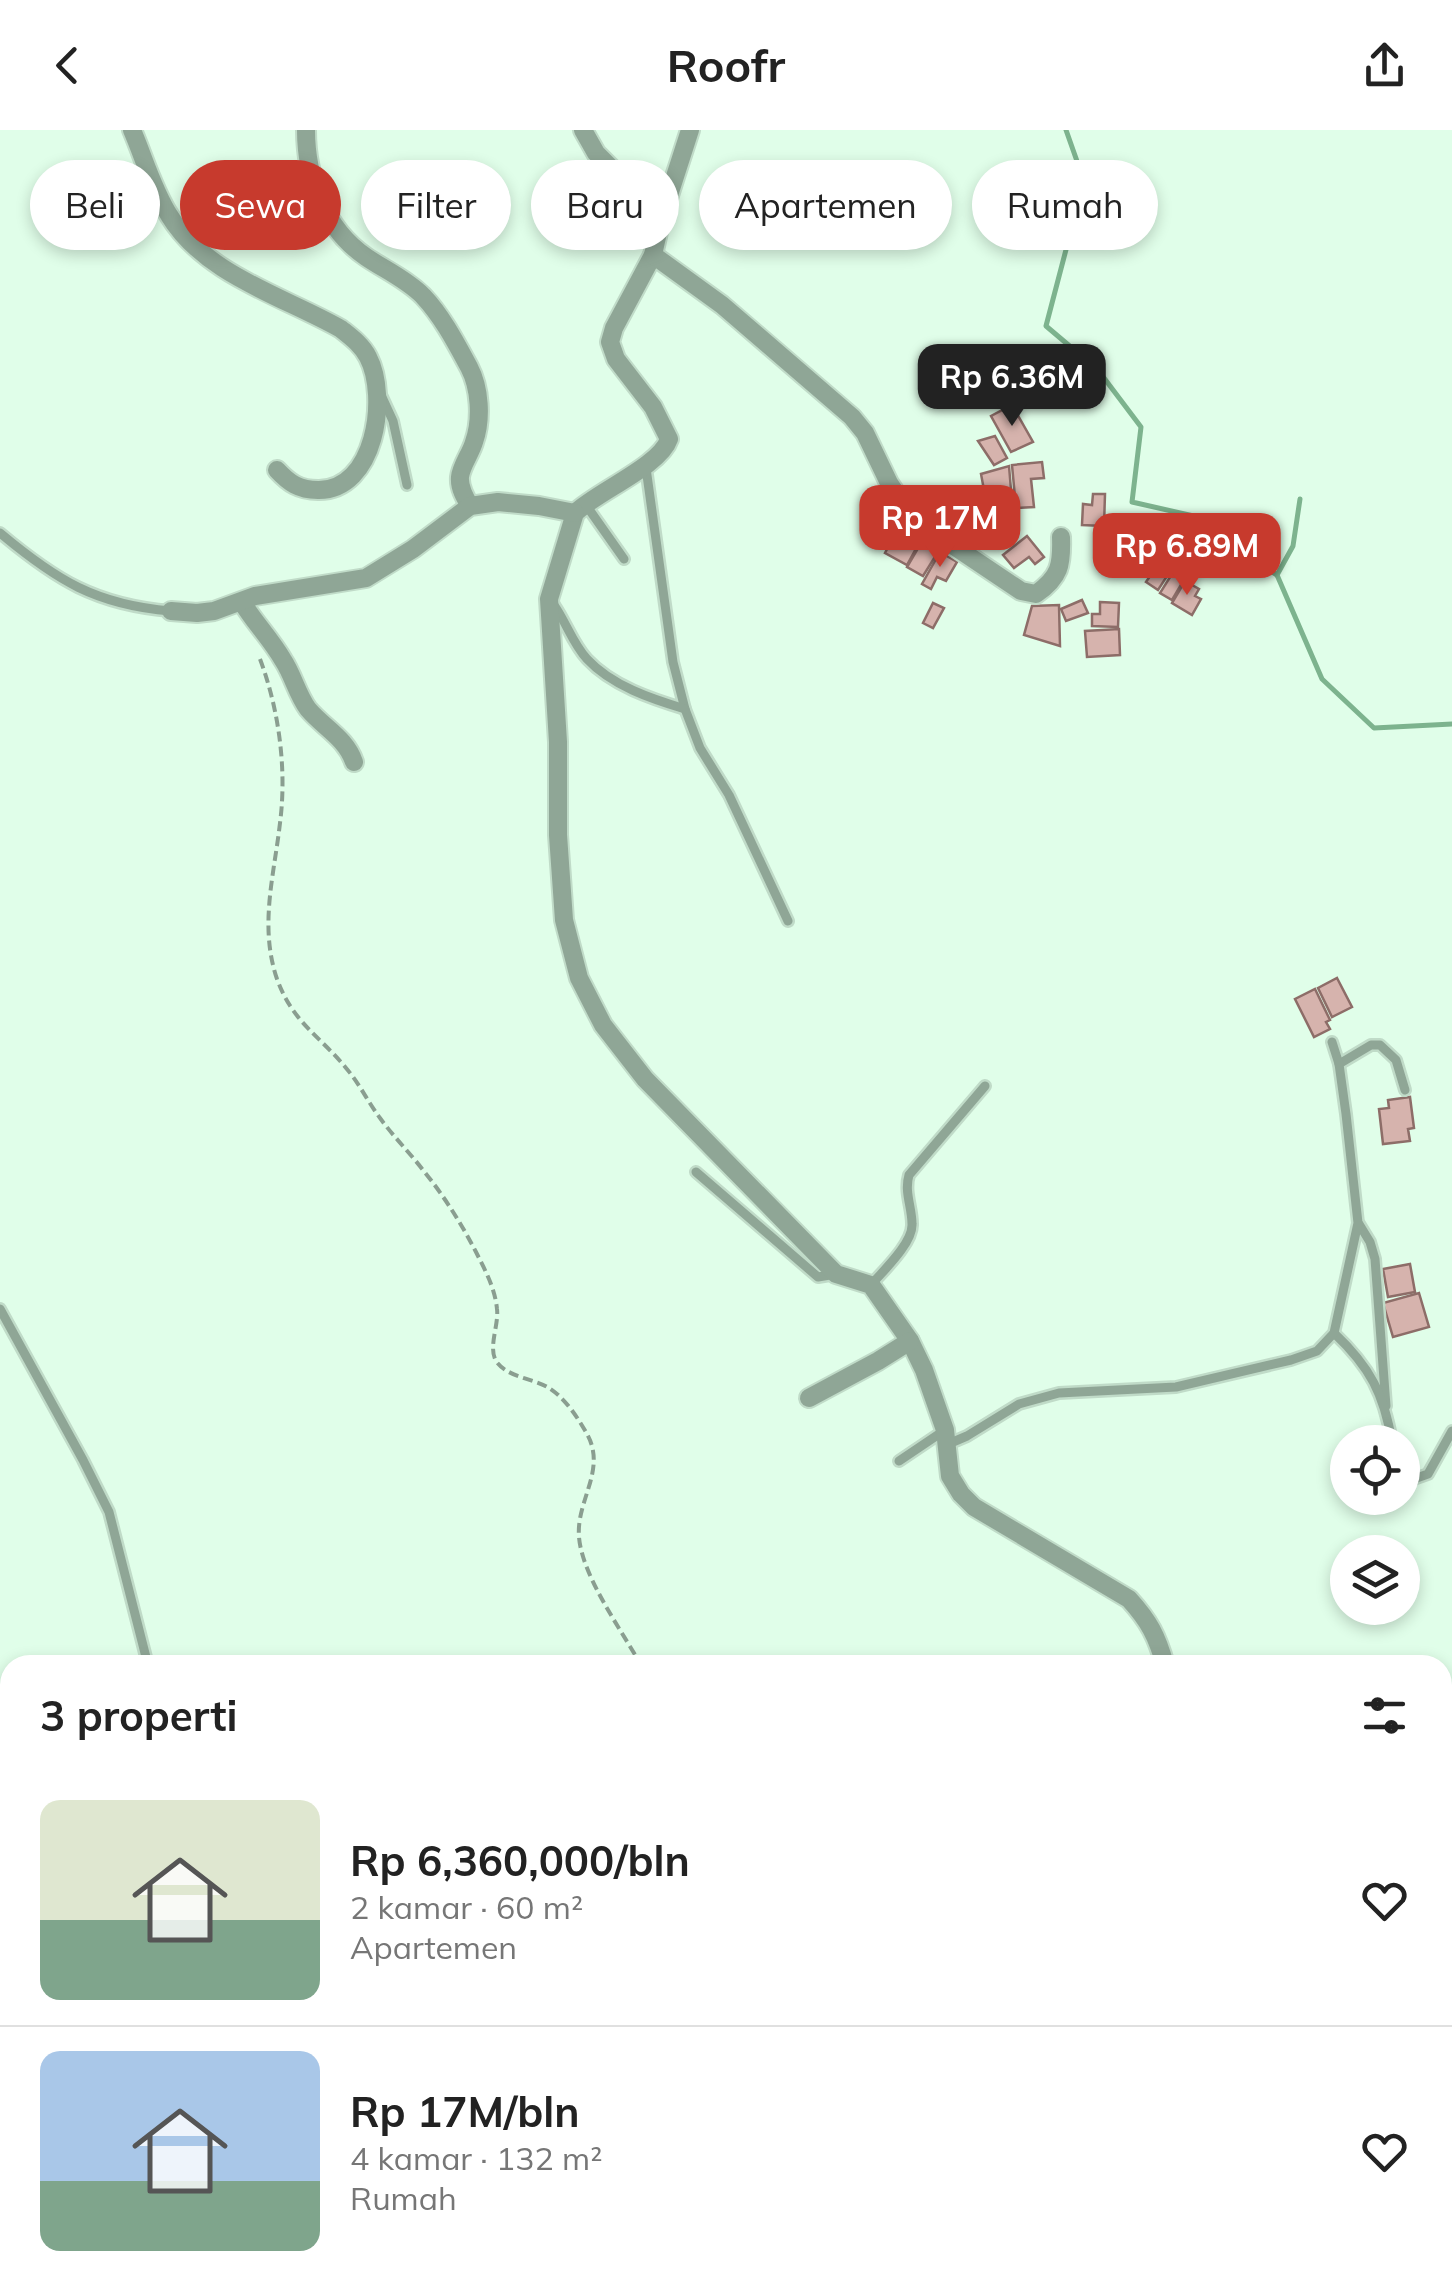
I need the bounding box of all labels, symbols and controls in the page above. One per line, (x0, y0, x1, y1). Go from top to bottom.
text: Roofr (667, 37, 785, 93)
icon: back (40, 38, 95, 93)
icon: share (1357, 38, 1412, 93)
chip: Beli (30, 160, 160, 250)
chip: Sewa (180, 160, 341, 250)
chip: Filter (361, 160, 511, 250)
chip: Baru (531, 160, 679, 250)
chip: Apartemen (699, 160, 952, 250)
chip: Rumah (972, 160, 1158, 250)
pin: Rp 6.36M (909, 344, 1115, 429)
text: Rp 6.36M (940, 356, 1084, 396)
pin: Rp 17M (859, 485, 1021, 570)
text: Rp 17M (881, 497, 999, 537)
pin: Rp 6.89M (1084, 513, 1290, 598)
text: Rp 6.89M (1115, 525, 1259, 565)
map controls (1330, 1425, 1420, 1625)
button: locate (1330, 1425, 1420, 1515)
button: layers (1330, 1535, 1420, 1625)
icon: filters (1357, 1688, 1412, 1743)
text: 3 properti (40, 1689, 237, 1742)
text: Rp 6,360,000/bln (350, 1834, 690, 1887)
icon: home (120, 1840, 240, 1960)
icon: heart (1357, 1873, 1412, 1928)
text: 2 kamar · 60 m² (350, 1887, 583, 1927)
text: Apartemen (350, 1927, 517, 1967)
text: Rp 17M/bln (350, 2085, 580, 2138)
icon: home (120, 2091, 240, 2211)
icon: heart (1357, 2124, 1412, 2179)
text: 4 kamar · 132 m² (350, 2138, 602, 2178)
text: Rumah (350, 2178, 457, 2218)

